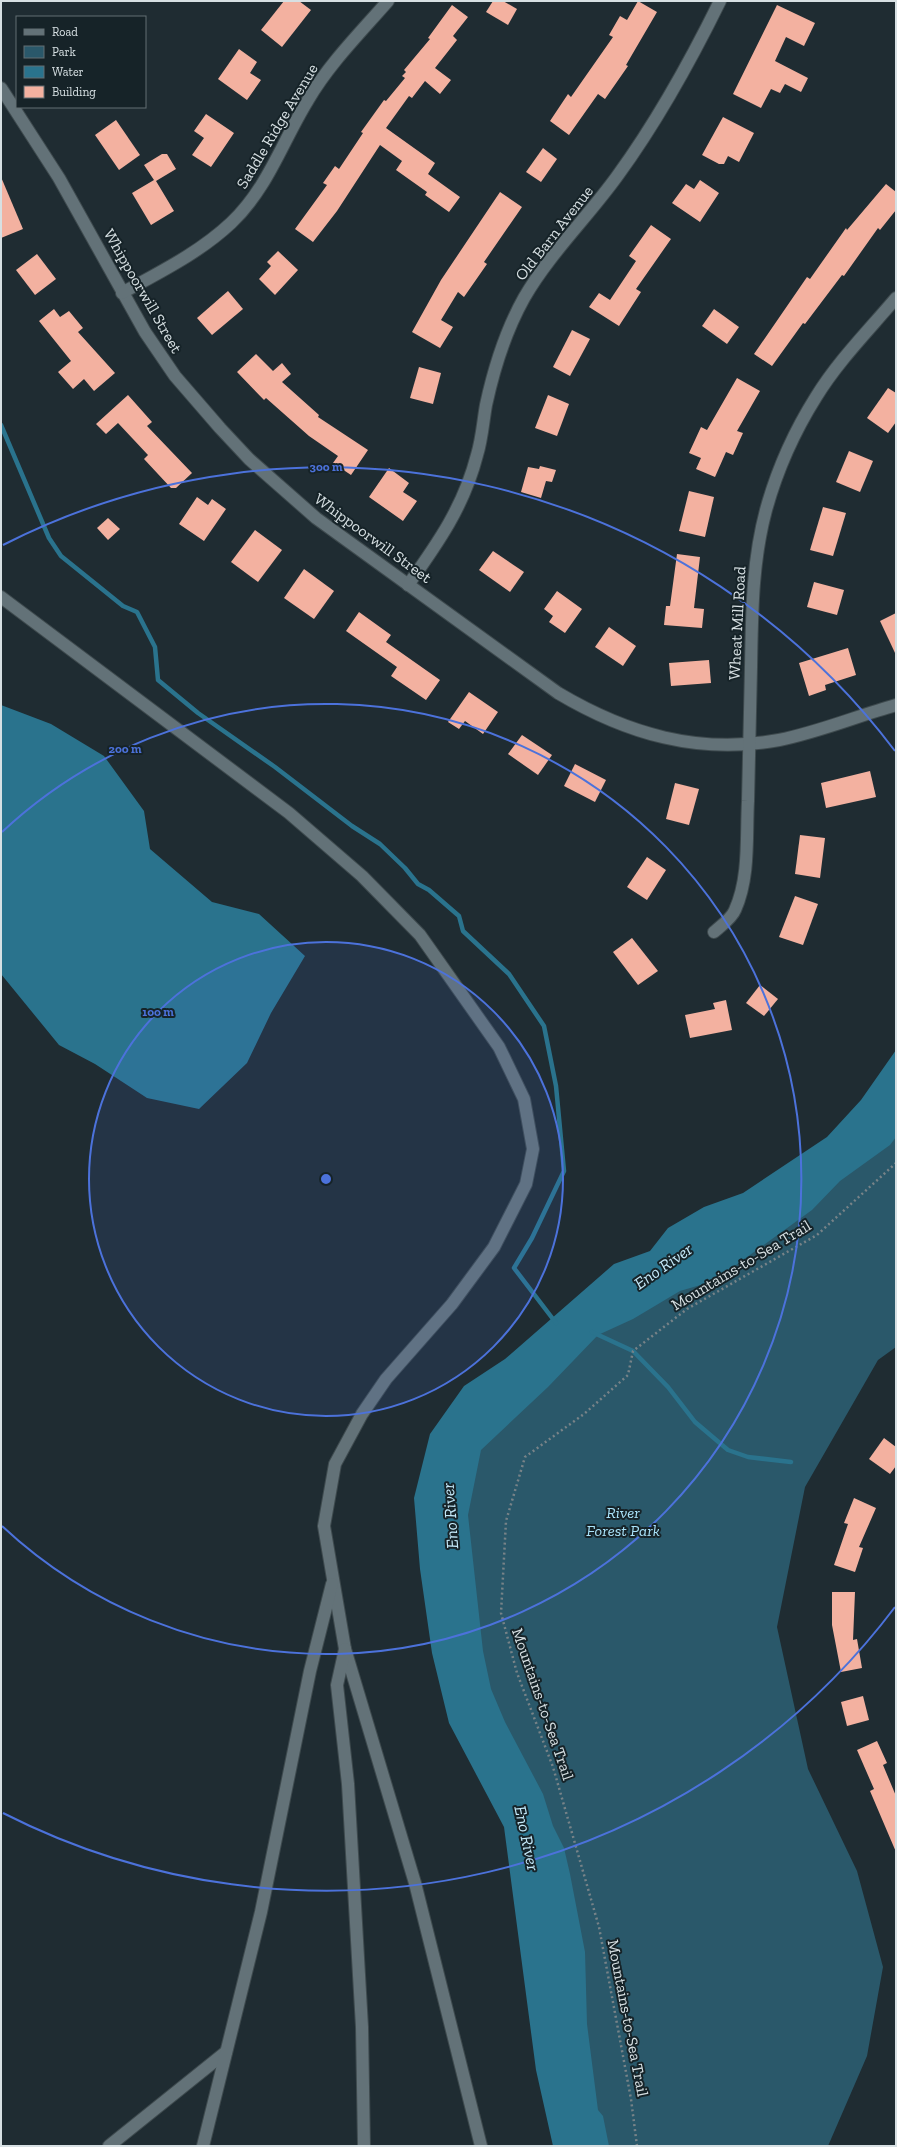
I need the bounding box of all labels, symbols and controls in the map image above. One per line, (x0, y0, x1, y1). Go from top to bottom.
legend (16, 16, 146, 108)
text: Road (52, 25, 78, 39)
text: Park (52, 45, 77, 59)
street label: Saddle Ridge Avenue (232, 60, 322, 192)
text: Water (52, 65, 84, 79)
text: Building (52, 85, 96, 99)
street label: Old Barn Avenue (511, 182, 597, 284)
street label: Whippoorwill Street (100, 226, 186, 356)
text: 300 m (310, 460, 343, 474)
street label: Whippoorwill Street (311, 489, 435, 587)
street label: Wheat Mill Road (725, 565, 749, 680)
text: 200 m (108, 742, 142, 756)
text: 100 m (142, 1005, 174, 1019)
centre of rings (319, 1172, 333, 1186)
street label: Mountains-to-Sea Trail (668, 1216, 814, 1314)
water label: Eno River (630, 1239, 696, 1293)
water label: Eno River (438, 1482, 462, 1550)
park label: River Forest Park (586, 1503, 660, 1540)
street label: Mountains-to-Sea Trail (508, 1626, 578, 1782)
water label: Eno River (510, 1804, 544, 1873)
street label: Mountains-to-Sea Trail (603, 1938, 653, 2098)

